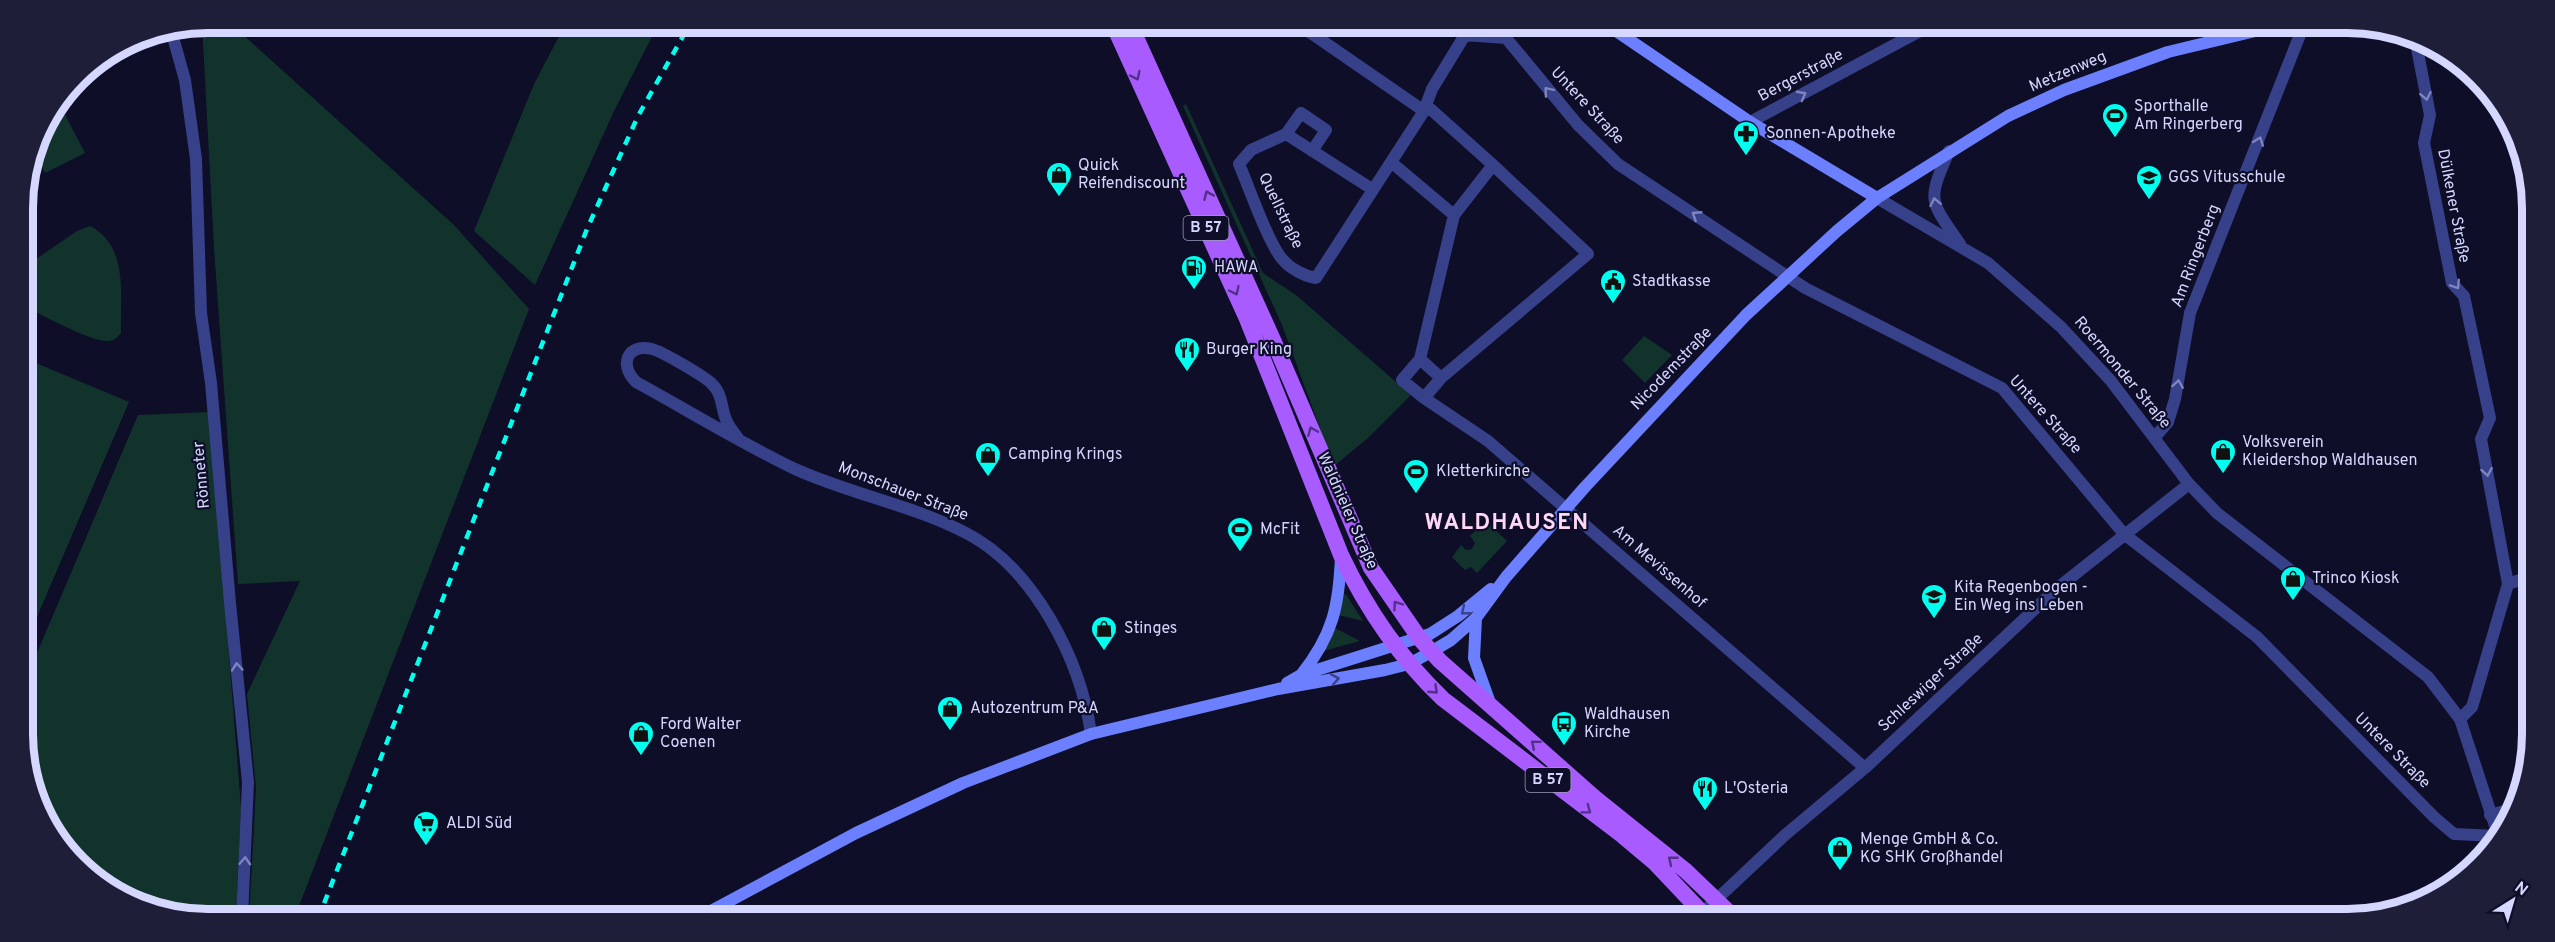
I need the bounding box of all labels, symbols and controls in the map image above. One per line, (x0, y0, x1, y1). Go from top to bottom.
street label: Bergerstraße (1755, 45, 1847, 107)
street label: Metzenweg (2026, 47, 2110, 97)
street label: Untere Straße (1546, 63, 1628, 149)
one-way arrow (1129, 69, 1141, 80)
one-way arrow (1544, 87, 1555, 98)
one-way arrow (2419, 90, 2432, 100)
one-way arrow (1796, 91, 1806, 102)
place label: Sporthalle Am Ringerberg (2134, 97, 2243, 135)
sports icon: Sporthalle Am Ringerberg (2100, 101, 2130, 139)
pharmacy icon: Sonnen-Apotheke (1731, 119, 1761, 157)
place label: Sonnen-Apotheke (1766, 124, 1896, 144)
one-way arrow (2251, 136, 2264, 146)
street label: Dülkener Straße (2432, 147, 2474, 265)
place label: Quick Reifendiscount (1078, 156, 1185, 194)
shop icon: Quick Reifendiscount (1044, 160, 1074, 198)
school or university icon: GGS Vitusschule (2134, 163, 2164, 201)
place label: GGS Vitusschule (2168, 168, 2285, 188)
street label: Quellstraße (1253, 170, 1307, 252)
one-way arrow (1203, 190, 1215, 201)
one-way arrow (1930, 197, 1943, 207)
street label: Am Ringerberg (2167, 202, 2225, 310)
one-way arrow (1692, 211, 1703, 222)
road number: B 57 (1184, 216, 1228, 240)
fuel station icon: HAWA (1179, 253, 1209, 291)
place label: HAWA (1214, 258, 1259, 278)
public building icon: Stadtkasse (1598, 267, 1628, 305)
place label: Stadtkasse (1632, 272, 1711, 292)
one-way arrow (2449, 279, 2460, 290)
one-way arrow (1227, 285, 1239, 296)
street label: Roermonder Straße (2069, 313, 2175, 433)
street label: Nicodemstraße (1627, 323, 1717, 415)
restaurant icon: Burger King (1172, 335, 1202, 373)
place label: Burger King (1206, 340, 1292, 360)
street label: Untere Straße (2004, 371, 2086, 459)
one-way arrow (2171, 380, 2183, 389)
one-way arrow (1307, 426, 1319, 437)
place label: Volksverein Kleidershop Waldhausen (2242, 433, 2418, 471)
shop icon: Volksverein Kleidershop Waldhausen (2208, 437, 2238, 475)
street label: Rönneter (189, 440, 215, 510)
shop icon: Camping Krings (973, 440, 1003, 478)
place label: Camping Krings (1008, 445, 1122, 465)
street label: Waldnieler Straße (1312, 449, 1382, 573)
sports icon: Kletterkirche (1401, 457, 1431, 495)
street label: Monschauer Straße (835, 458, 971, 526)
place label: Kletterkirche (1436, 462, 1530, 482)
one-way arrow (2481, 467, 2493, 477)
district label: WALDHAUSEN (1424, 510, 1590, 537)
sports icon: McFit (1225, 515, 1255, 553)
place label: McFit (1260, 520, 1300, 540)
street label: Am Mevissenhof (1608, 521, 1710, 614)
shop icon: Trinco Kiosk (2278, 564, 2308, 602)
place label: Trinco Kiosk (2312, 569, 2400, 589)
place label: Kita Regenbogen - Ein Weg ins Leben (1954, 578, 2088, 616)
school or university icon: Kita Regenbogen - Ein Weg ins Leben (1919, 582, 1949, 620)
one-way arrow (1393, 601, 1404, 612)
one-way arrow (1460, 603, 1471, 614)
shop icon: Stinges (1089, 614, 1119, 652)
place label: Stinges (1124, 619, 1177, 639)
street label: Schleswiger Straße (1874, 629, 1988, 737)
one-way arrow (230, 662, 243, 671)
one-way arrow (1330, 673, 1340, 686)
one-way arrow (1427, 683, 1437, 694)
shop icon: Autozentrum P&A (935, 694, 965, 732)
place label: Autozentrum P&A (970, 699, 1099, 719)
place label: Waldhausen Kirche (1584, 705, 1670, 743)
bus stop icon: Waldhausen Kirche (1549, 709, 1579, 747)
street label: Untere Straße (2350, 709, 2434, 793)
place label: Ford Walter Coenen (660, 715, 741, 753)
shop icon: Ford Walter Coenen (626, 719, 656, 757)
one-way arrow (1531, 741, 1542, 752)
road number: B 57 (1526, 768, 1570, 792)
restaurant icon: L'Osteria (1690, 774, 1720, 812)
place label: L'Osteria (1724, 779, 1788, 799)
one-way arrow (1581, 803, 1592, 814)
supermarket icon: ALDI Süd (411, 809, 441, 847)
place label: ALDI Süd (446, 814, 512, 834)
place label: Menge GmbH & Co. KG SHK Großhandel (1860, 830, 2003, 868)
shop icon: Menge GmbH & Co. KG SHK Großhandel (1825, 834, 1855, 872)
one-way arrow (1668, 856, 1679, 867)
one-way arrow (239, 857, 252, 866)
north arrow (2483, 870, 2543, 930)
text: N (2510, 878, 2531, 901)

